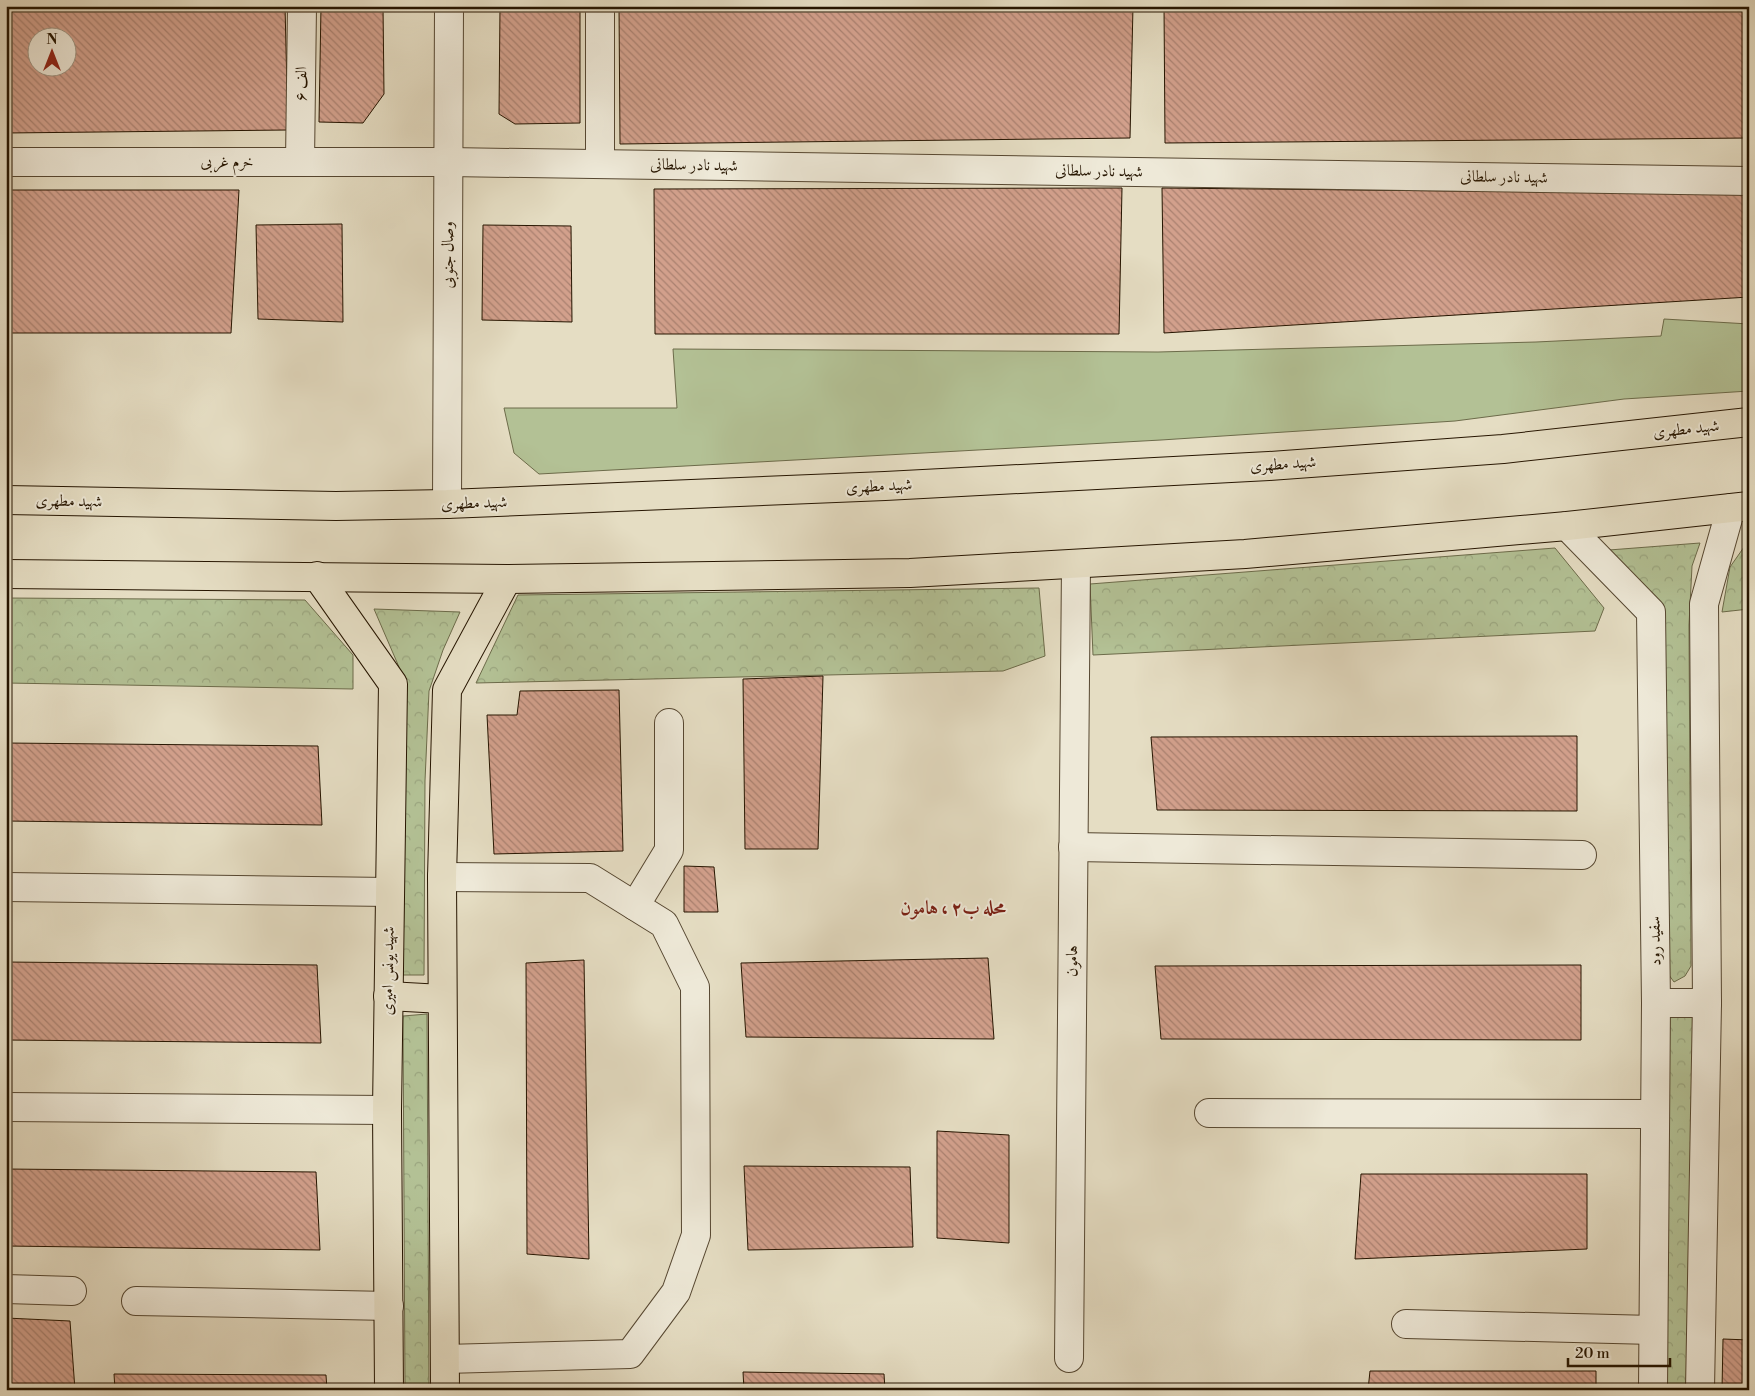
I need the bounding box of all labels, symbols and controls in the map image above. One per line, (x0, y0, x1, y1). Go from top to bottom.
north arrow (28, 28, 78, 78)
text: N (46, 31, 58, 49)
street label: ۶ الف (291, 66, 311, 102)
street label: خرم غربی (201, 152, 253, 176)
street label: شهید نادر سلطانی (650, 154, 738, 176)
street label: شهید نادر سلطانی (1055, 160, 1143, 182)
street label: شهید نادر سلطانی (1460, 166, 1548, 188)
street label: وصال جنوبی (438, 221, 459, 289)
street label: شهید مطهری (1652, 416, 1720, 442)
street label: شهید مطهری (1249, 452, 1317, 476)
street label: شهید مطهری (845, 474, 913, 498)
street label: شهید مطهری (36, 490, 102, 512)
street label: شهید مطهری (440, 492, 508, 514)
district label: محله ب۲ ، هامون (900, 896, 1006, 920)
street label: سفید رود (1645, 916, 1665, 966)
street label: شهید یونس امیری (377, 926, 399, 1016)
street label: هامون (1062, 945, 1082, 977)
scale bar (1568, 1336, 1670, 1368)
text: 20 m (1575, 1344, 1610, 1363)

